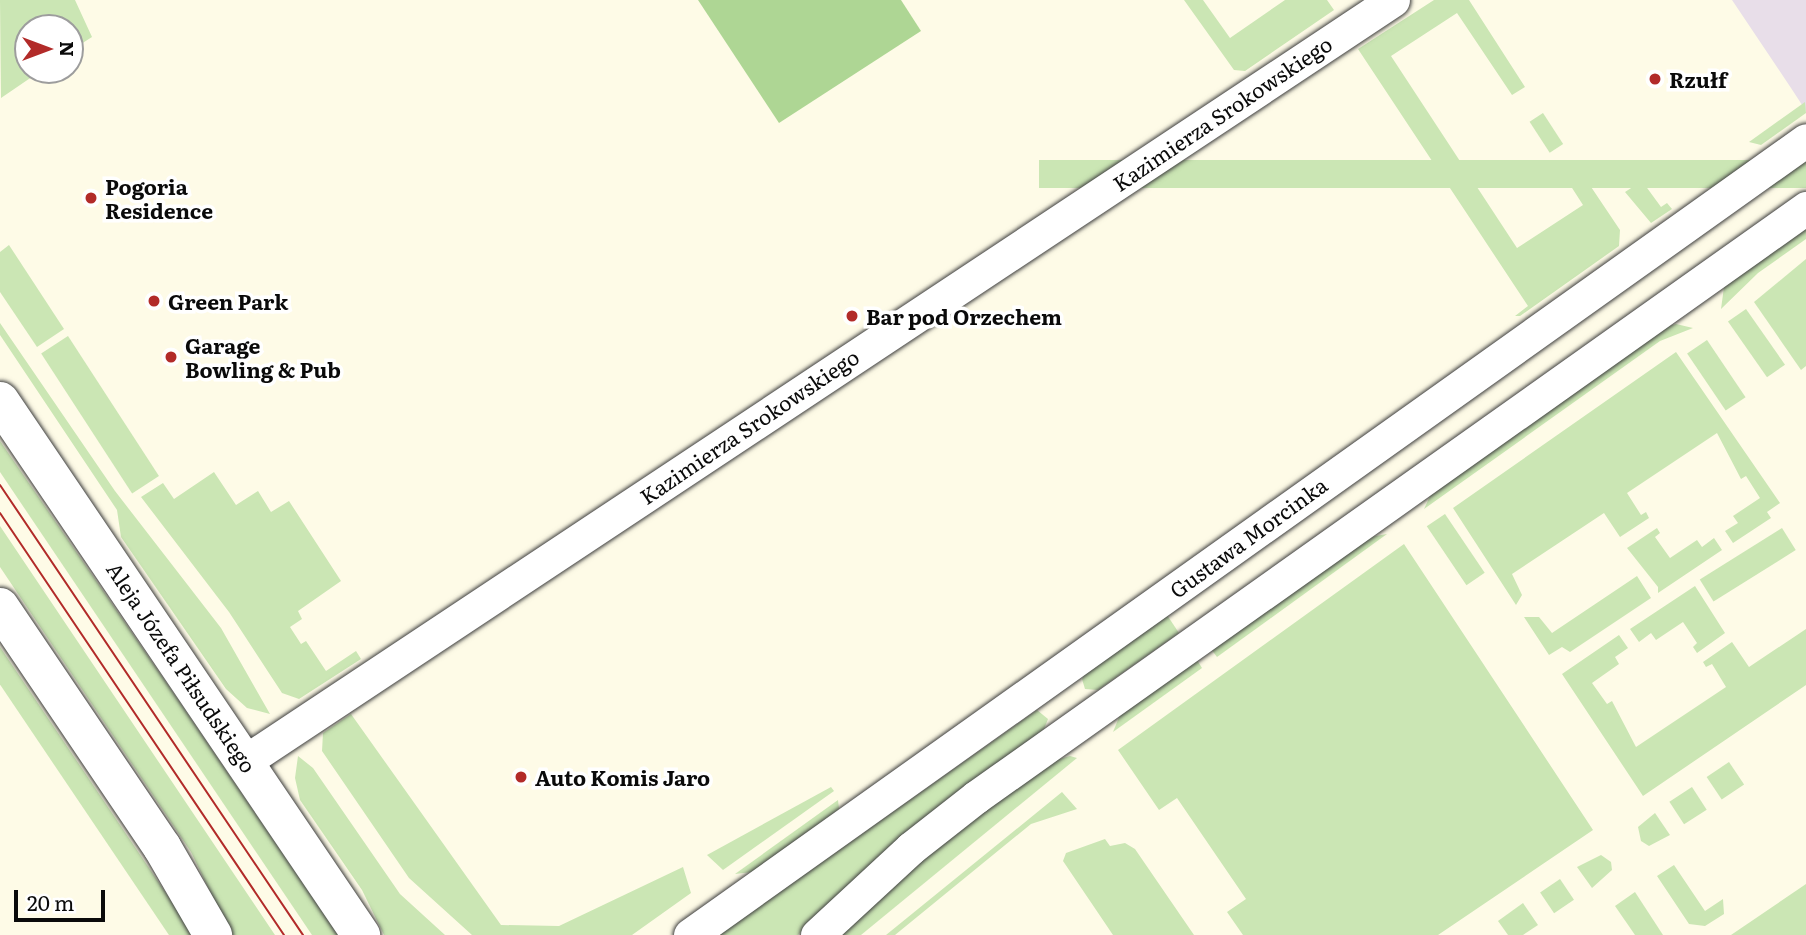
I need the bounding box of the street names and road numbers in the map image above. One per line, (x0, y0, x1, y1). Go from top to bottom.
street label: Kazimierza Srokowskiego (1108, 30, 1336, 196)
street label: Kazimierza Srokowskiego (635, 343, 863, 509)
street label: Gustawa Morcinka (1164, 471, 1332, 603)
street label: Aleja Józefa Piłsudskiego (102, 557, 262, 777)

